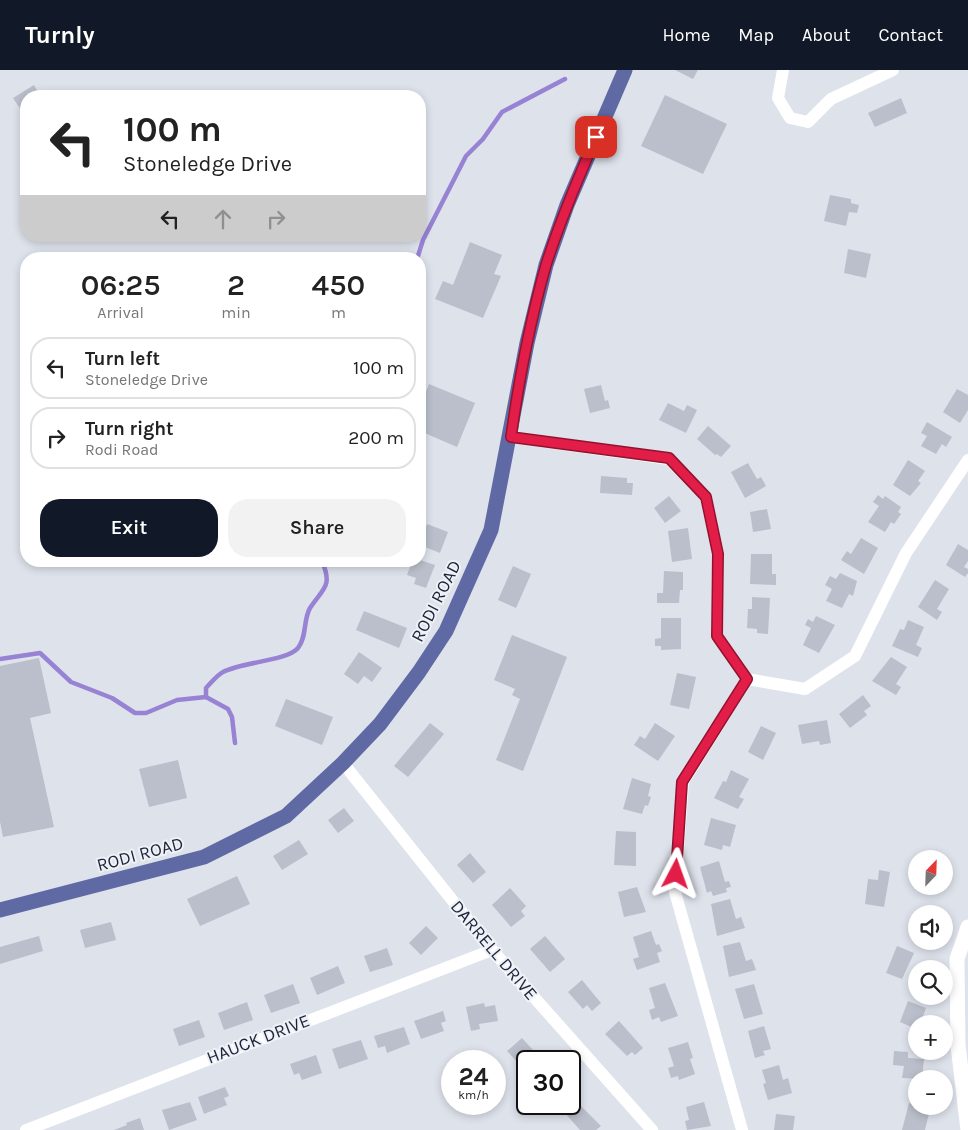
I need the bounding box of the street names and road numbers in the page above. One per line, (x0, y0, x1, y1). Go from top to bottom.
street label: RODI ROAD (406, 556, 466, 646)
street label: RODI ROAD (94, 832, 186, 876)
street label: DARRELL DRIVE (446, 896, 542, 1004)
street label: HAUCK DRIVE (203, 1009, 313, 1069)

